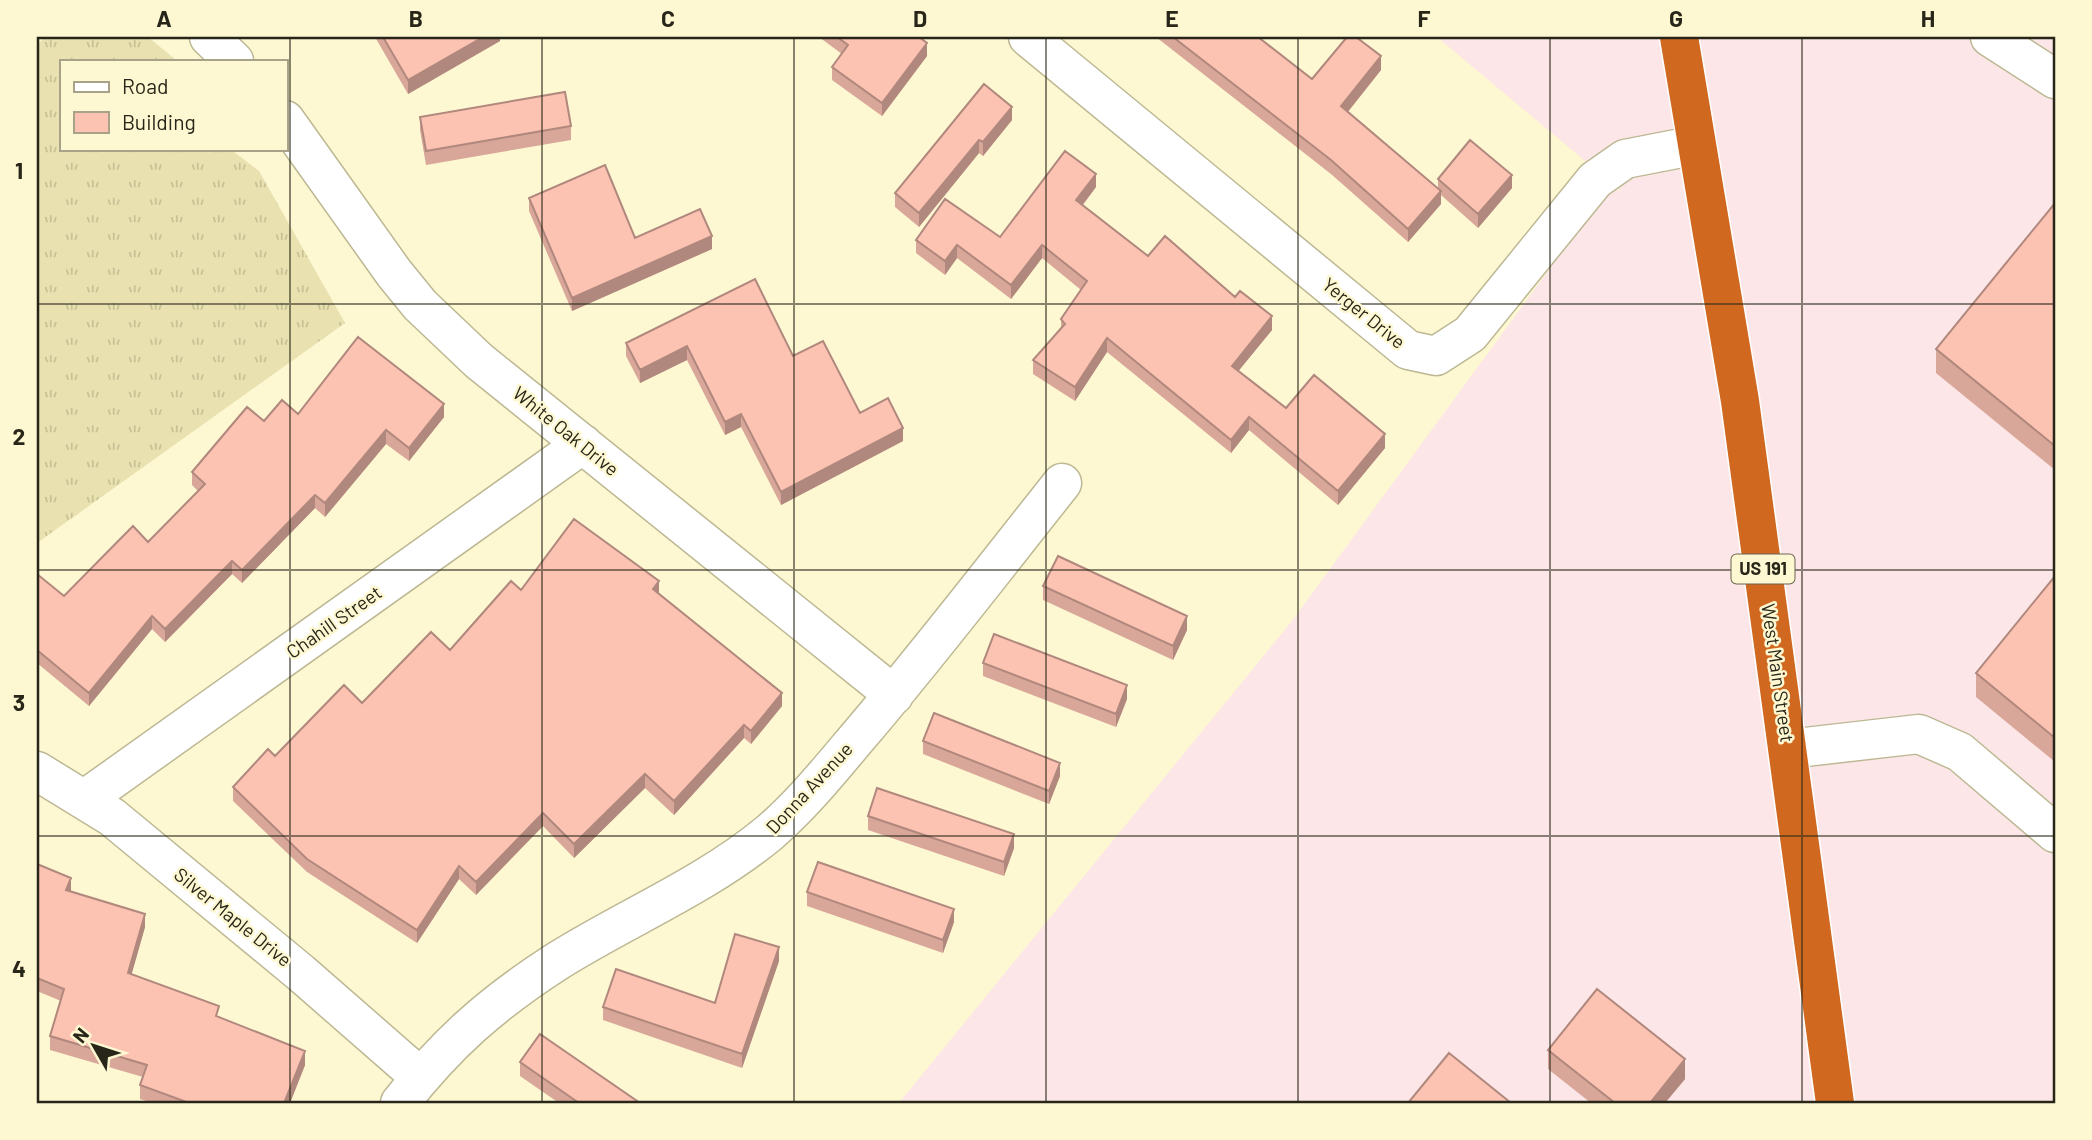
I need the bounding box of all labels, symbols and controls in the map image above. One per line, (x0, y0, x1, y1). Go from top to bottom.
text: A (156, 4, 172, 32)
text: B (409, 4, 423, 32)
text: C (661, 4, 675, 32)
text: D (913, 4, 927, 32)
text: E (1165, 4, 1179, 32)
text: F (1418, 4, 1431, 32)
text: G (1669, 4, 1683, 32)
text: H (1921, 4, 1935, 32)
legend (60, 60, 287, 150)
text: Road (122, 73, 168, 98)
text: Building (122, 109, 196, 134)
text: 1 (15, 156, 23, 184)
street label: Yerger Drive (1318, 272, 1410, 353)
street label: White Oak Drive (509, 381, 624, 480)
text: 2 (13, 422, 25, 450)
road number: US 191 (1732, 554, 1795, 584)
street label: Chahill Street (282, 580, 386, 663)
street label: West Main Street (1757, 602, 1800, 744)
text: 3 (13, 688, 25, 716)
street label: Donna Avenue (761, 737, 857, 838)
street label: Silver Maple Drive (170, 862, 297, 971)
text: 4 (12, 954, 26, 982)
north arrow (60, 1010, 130, 1080)
text: N (67, 1023, 93, 1047)

